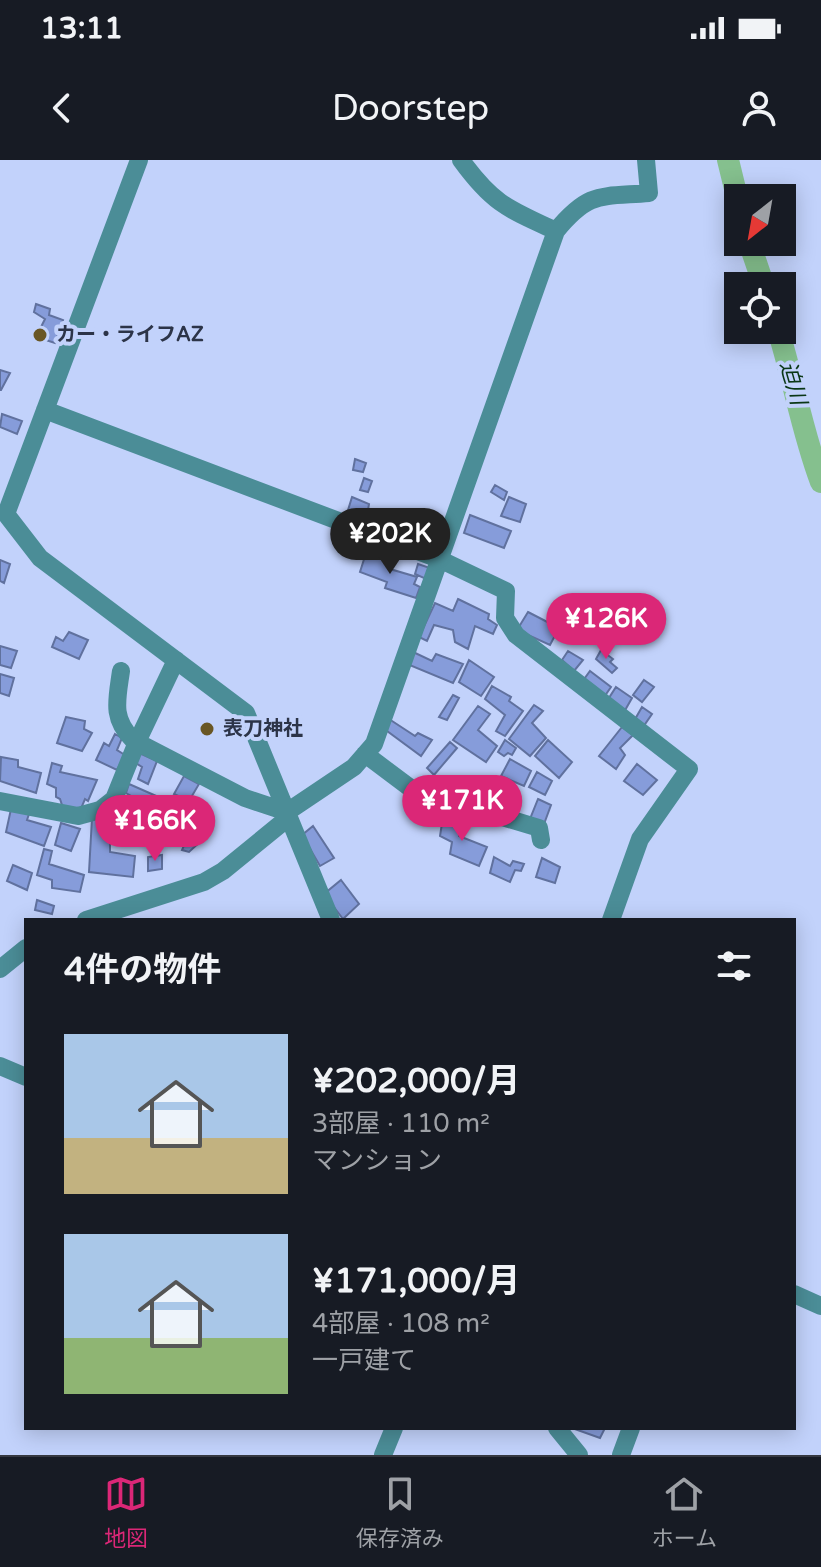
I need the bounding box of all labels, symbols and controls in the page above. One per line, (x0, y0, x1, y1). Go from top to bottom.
text: 13:11 (40, 10, 123, 47)
icon: back (40, 86, 84, 130)
icon: person (737, 86, 781, 130)
text: Doorstep (332, 87, 489, 130)
north arrow (724, 184, 796, 256)
map controls (724, 184, 796, 344)
button: locate (724, 272, 796, 344)
place label: カー・ライフAZ (56, 323, 204, 347)
marker: カー・ライフAZ (31, 326, 49, 344)
water label: 迫川 (774, 358, 812, 410)
pin: ¥202K (334, 508, 446, 576)
text: ¥202K (348, 518, 432, 549)
pin: ¥126K (550, 593, 662, 661)
text: ¥126K (564, 603, 648, 634)
place label: 表刀神社 (223, 717, 303, 741)
marker: 表刀神社 (198, 720, 216, 738)
pin: ¥171K (406, 775, 518, 843)
text: ¥171K (420, 785, 504, 816)
pin: ¥166K (99, 795, 211, 863)
text: ¥166K (113, 805, 197, 836)
icon: filters (712, 944, 756, 988)
text: 4件の物件 (64, 950, 221, 991)
text: ¥202,000/月 (312, 1061, 520, 1102)
icon: home (128, 1066, 224, 1162)
text: 3部屋 · 110 m² (312, 1108, 490, 1139)
text: マンション (312, 1145, 442, 1176)
text: ¥171,000/月 (312, 1261, 520, 1302)
icon: home (128, 1266, 224, 1362)
text: 4部屋 · 108 m² (312, 1308, 490, 1339)
text: 一戸建て (312, 1345, 416, 1376)
tab: 地図 (104, 1472, 148, 1552)
tab: 保存済み (356, 1472, 444, 1552)
tab: ホーム (652, 1472, 717, 1552)

